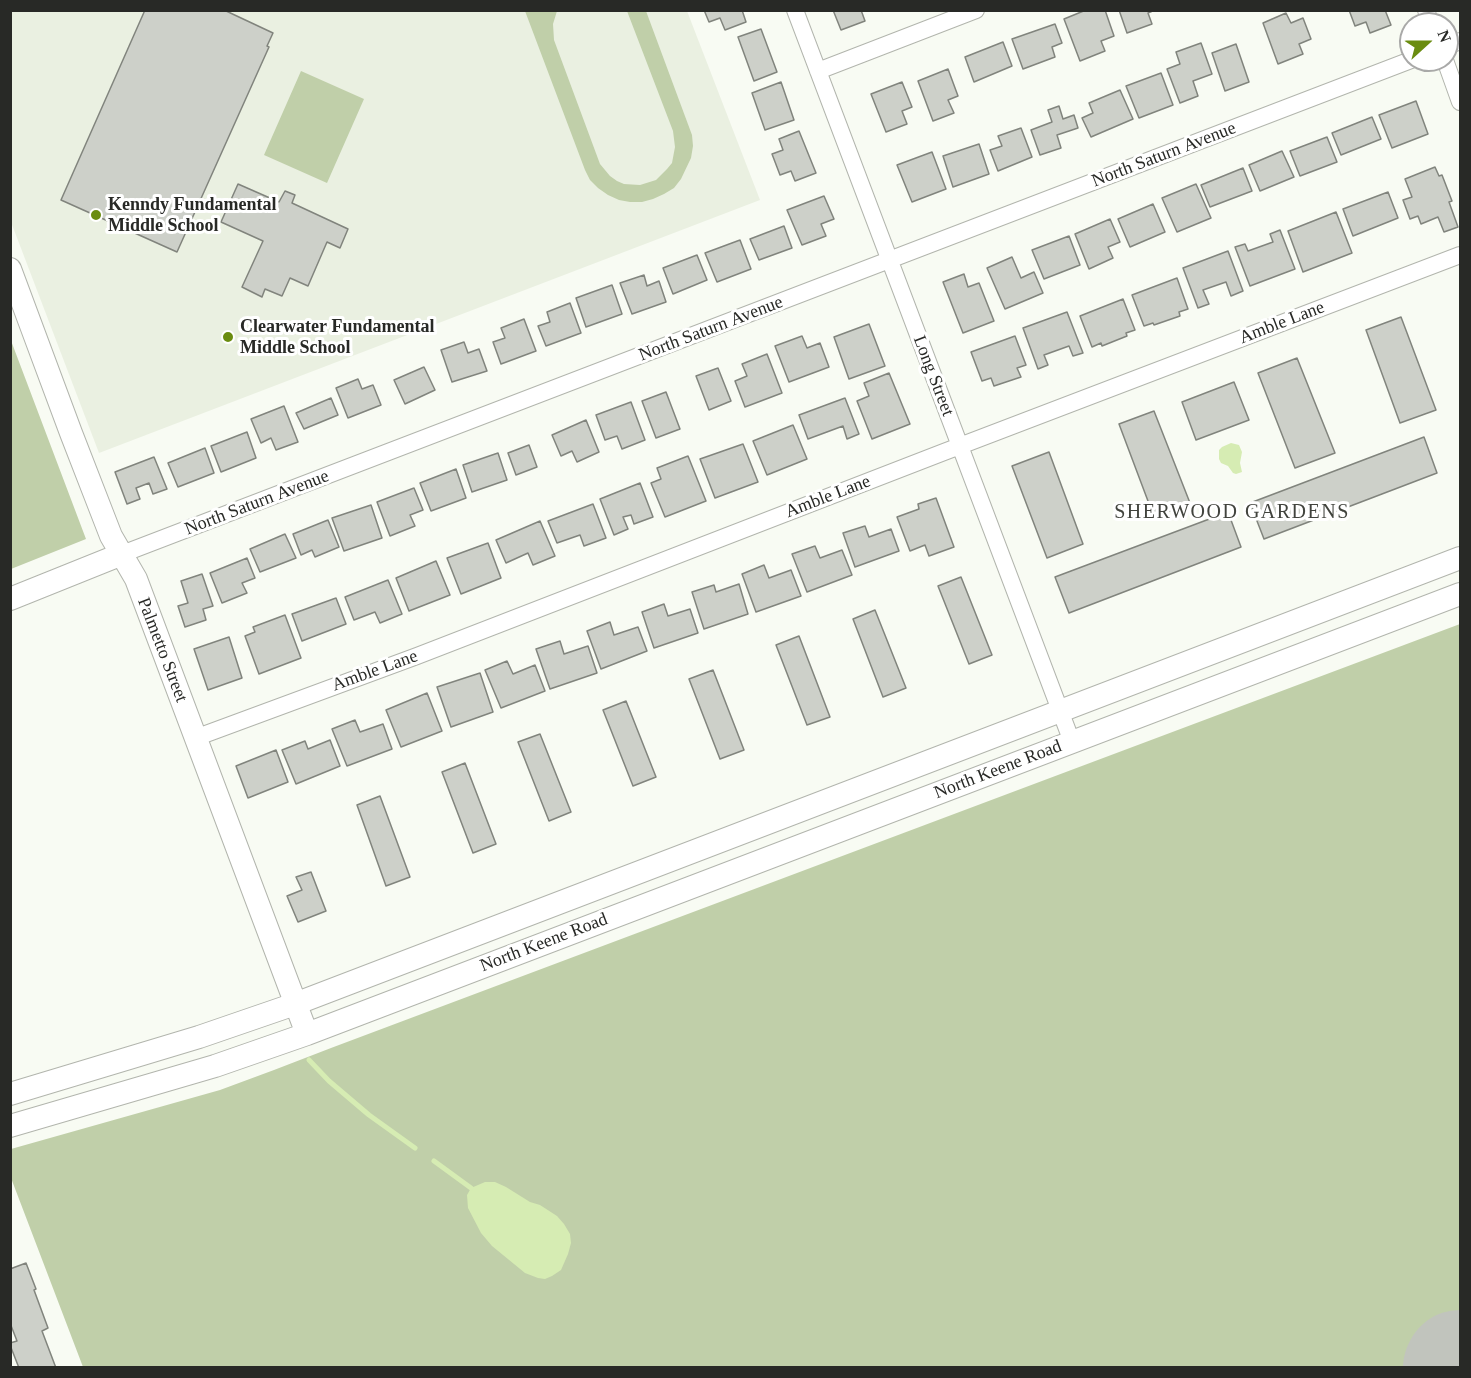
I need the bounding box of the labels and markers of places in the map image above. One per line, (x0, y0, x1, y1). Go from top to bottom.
place label: Kenndy Fundamental Middle School (108, 194, 277, 236)
marker: Kenndy Fundamental Middle School (89, 208, 103, 222)
place label: Clearwater Fundamental Middle School (240, 316, 434, 358)
marker: Clearwater Fundamental Middle School (221, 330, 235, 344)

